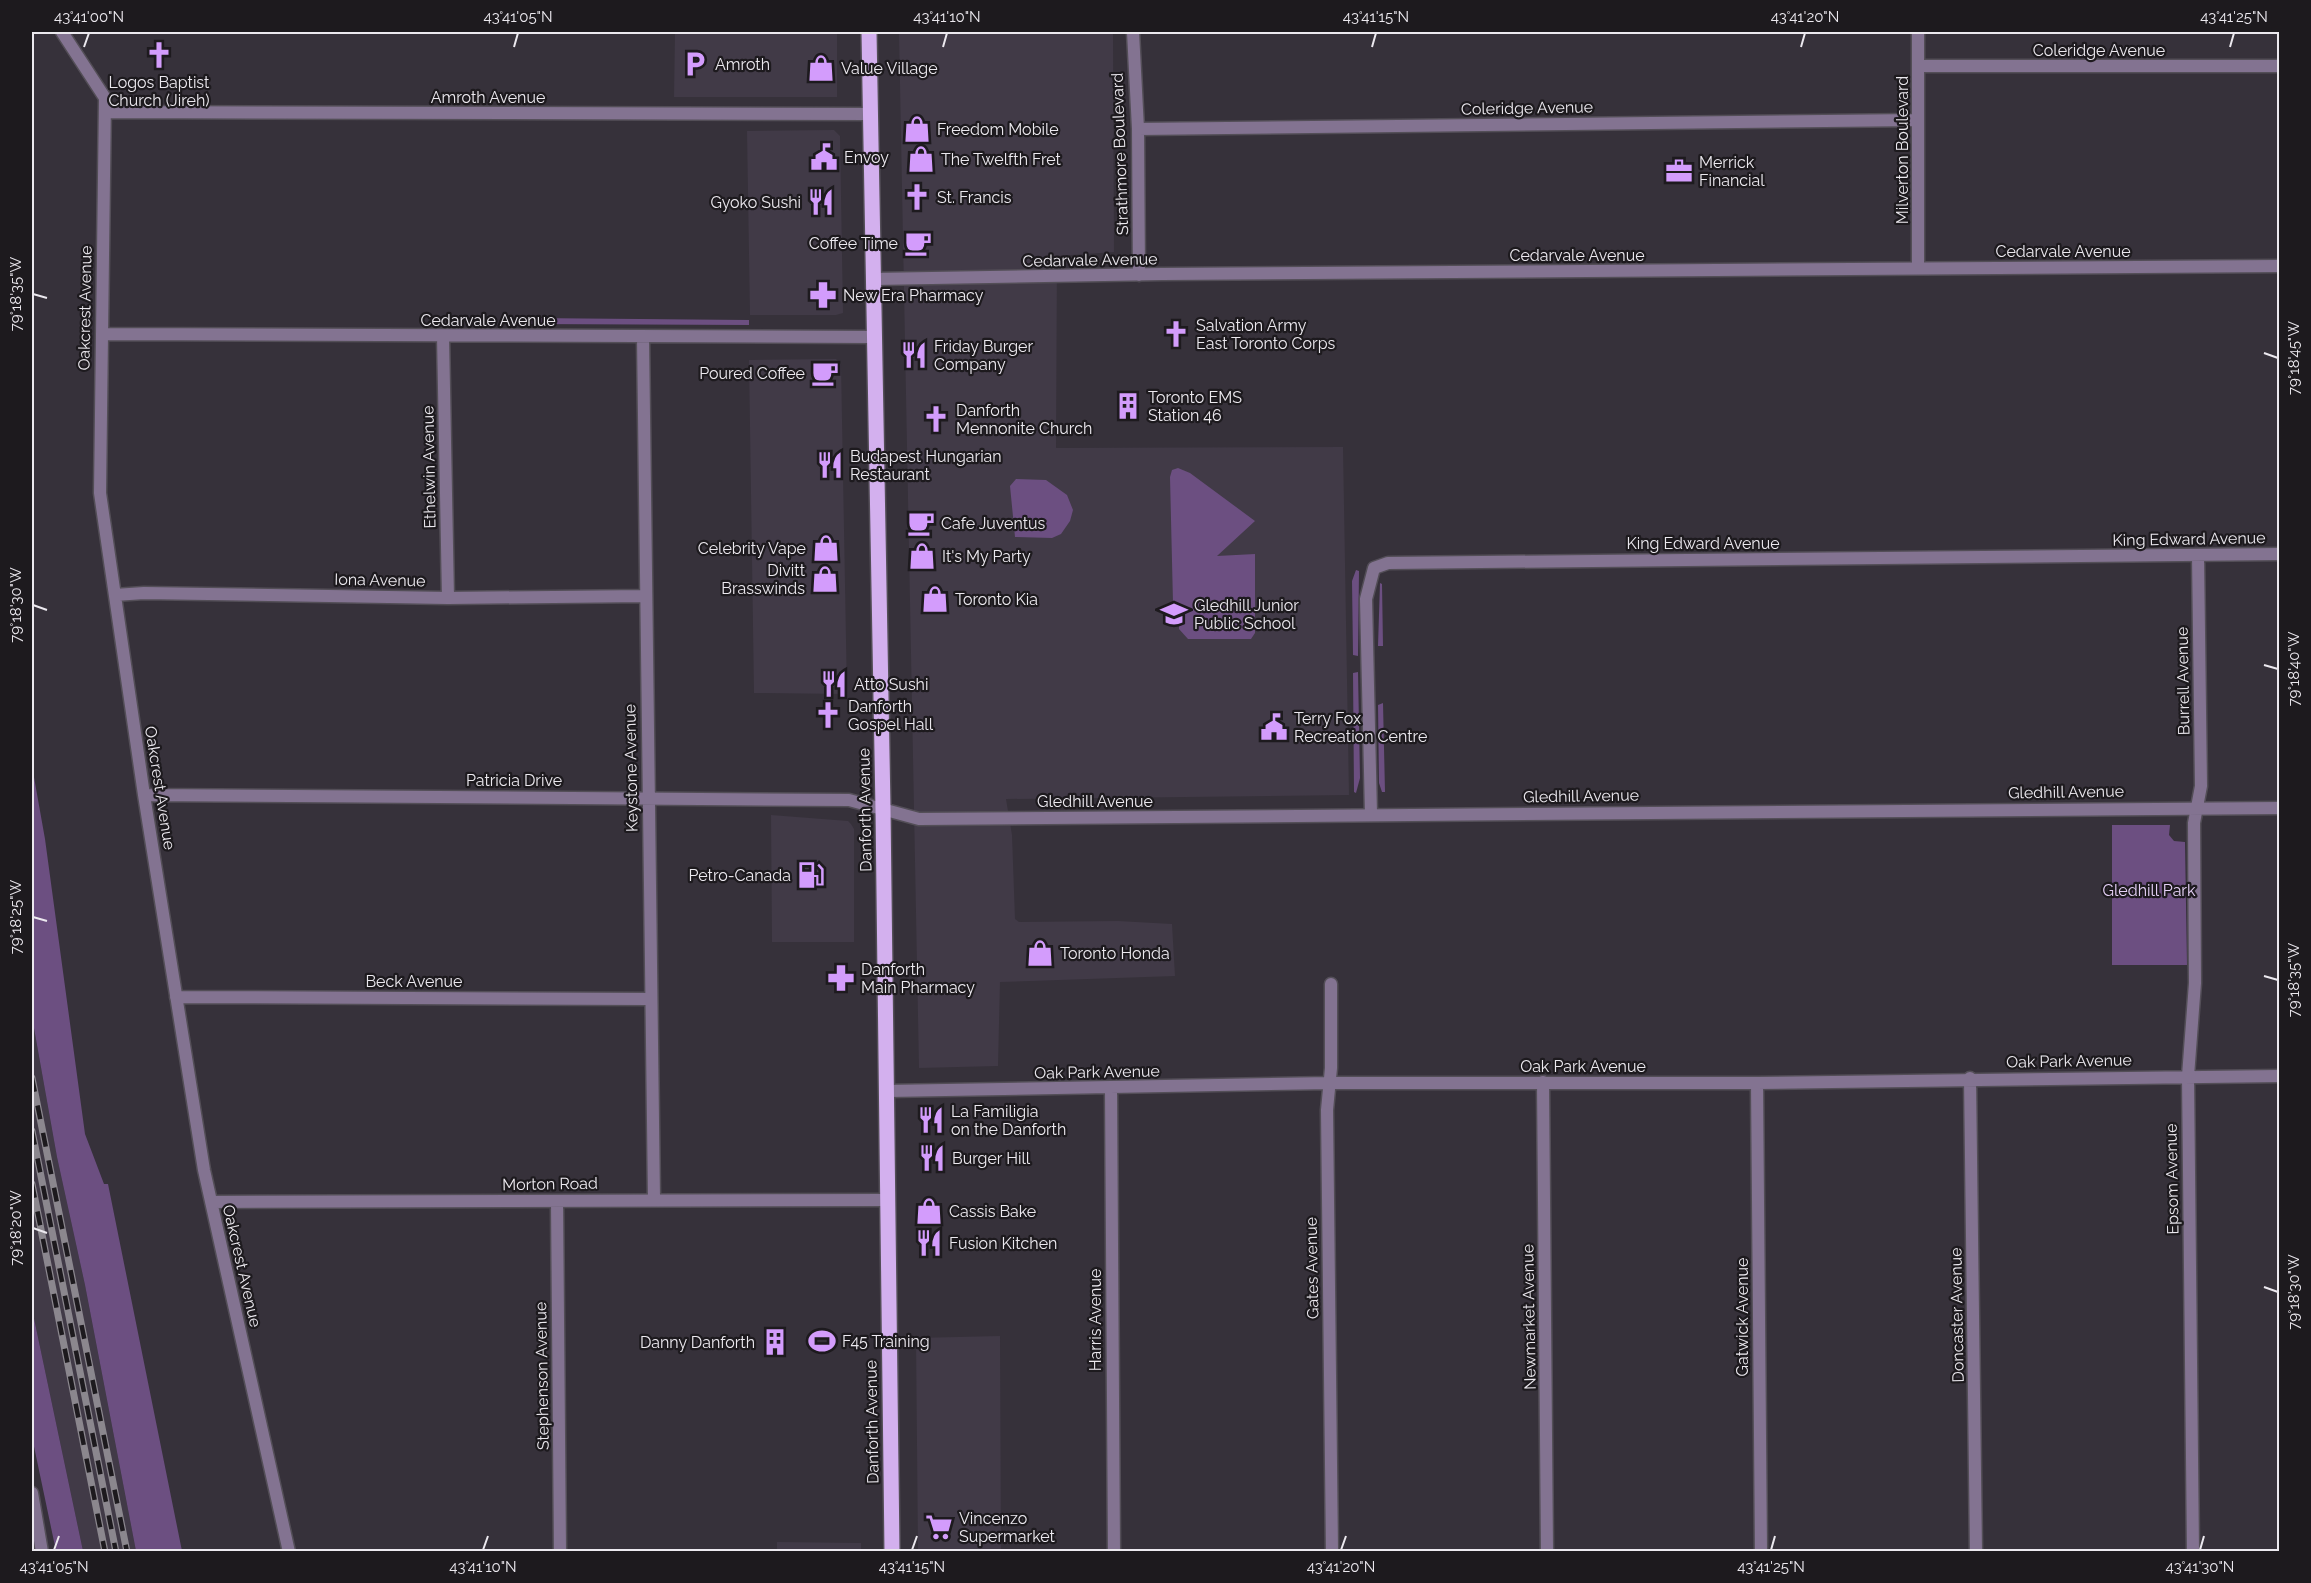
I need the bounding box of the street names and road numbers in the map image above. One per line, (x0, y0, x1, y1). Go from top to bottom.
street label: Coleridge Avenue (2033, 41, 2165, 60)
street label: Strathmore Boulevard (1108, 72, 1132, 236)
street label: Milverton Boulevard (1893, 76, 1912, 224)
street label: Amroth Avenue (431, 88, 545, 107)
street label: Coleridge Avenue (1461, 97, 1593, 119)
street label: Cedarvale Avenue (1995, 242, 2131, 261)
street label: Oakcrest Avenue (74, 245, 96, 371)
street label: Cedarvale Avenue (1509, 246, 1645, 265)
street label: Cedarvale Avenue (1022, 249, 1158, 271)
street label: Cedarvale Avenue (420, 311, 556, 330)
street label: Ethelwin Avenue (418, 405, 440, 529)
street label: King Edward Avenue (2112, 528, 2266, 550)
street label: King Edward Avenue (1626, 534, 1780, 553)
street label: Iona Avenue (334, 570, 426, 590)
street label: Burrell Avenue (2173, 627, 2193, 735)
street label: Keystone Avenue (620, 704, 642, 832)
street label: Oakcrest Avenue (141, 725, 179, 851)
street label: Danforth Avenue (854, 748, 876, 872)
street label: Patricia Drive (466, 771, 562, 790)
street label: Gledhill Avenue (2008, 781, 2124, 803)
street label: Gledhill Avenue (1523, 785, 1639, 807)
street label: Gledhill Avenue (1037, 792, 1153, 811)
street label: Beck Avenue (365, 972, 463, 991)
street label: Oak Park Avenue (2006, 1050, 2132, 1072)
street label: Oak Park Avenue (1520, 1057, 1646, 1076)
street label: Oak Park Avenue (1034, 1061, 1160, 1083)
street label: Epsom Avenue (2162, 1123, 2182, 1235)
street label: Morton Road (502, 1174, 598, 1194)
street label: Oakcrest Avenue (219, 1203, 265, 1329)
street label: Gates Avenue (1302, 1217, 1322, 1319)
street label: Newmarket Avenue (1518, 1244, 1540, 1390)
street label: Doncaster Avenue (1946, 1247, 1968, 1383)
street label: Gatwick Avenue (1733, 1258, 1752, 1376)
street label: Harris Avenue (1086, 1269, 1105, 1371)
street label: Stephenson Avenue (531, 1302, 553, 1450)
street label: Danforth Avenue (861, 1360, 883, 1484)

